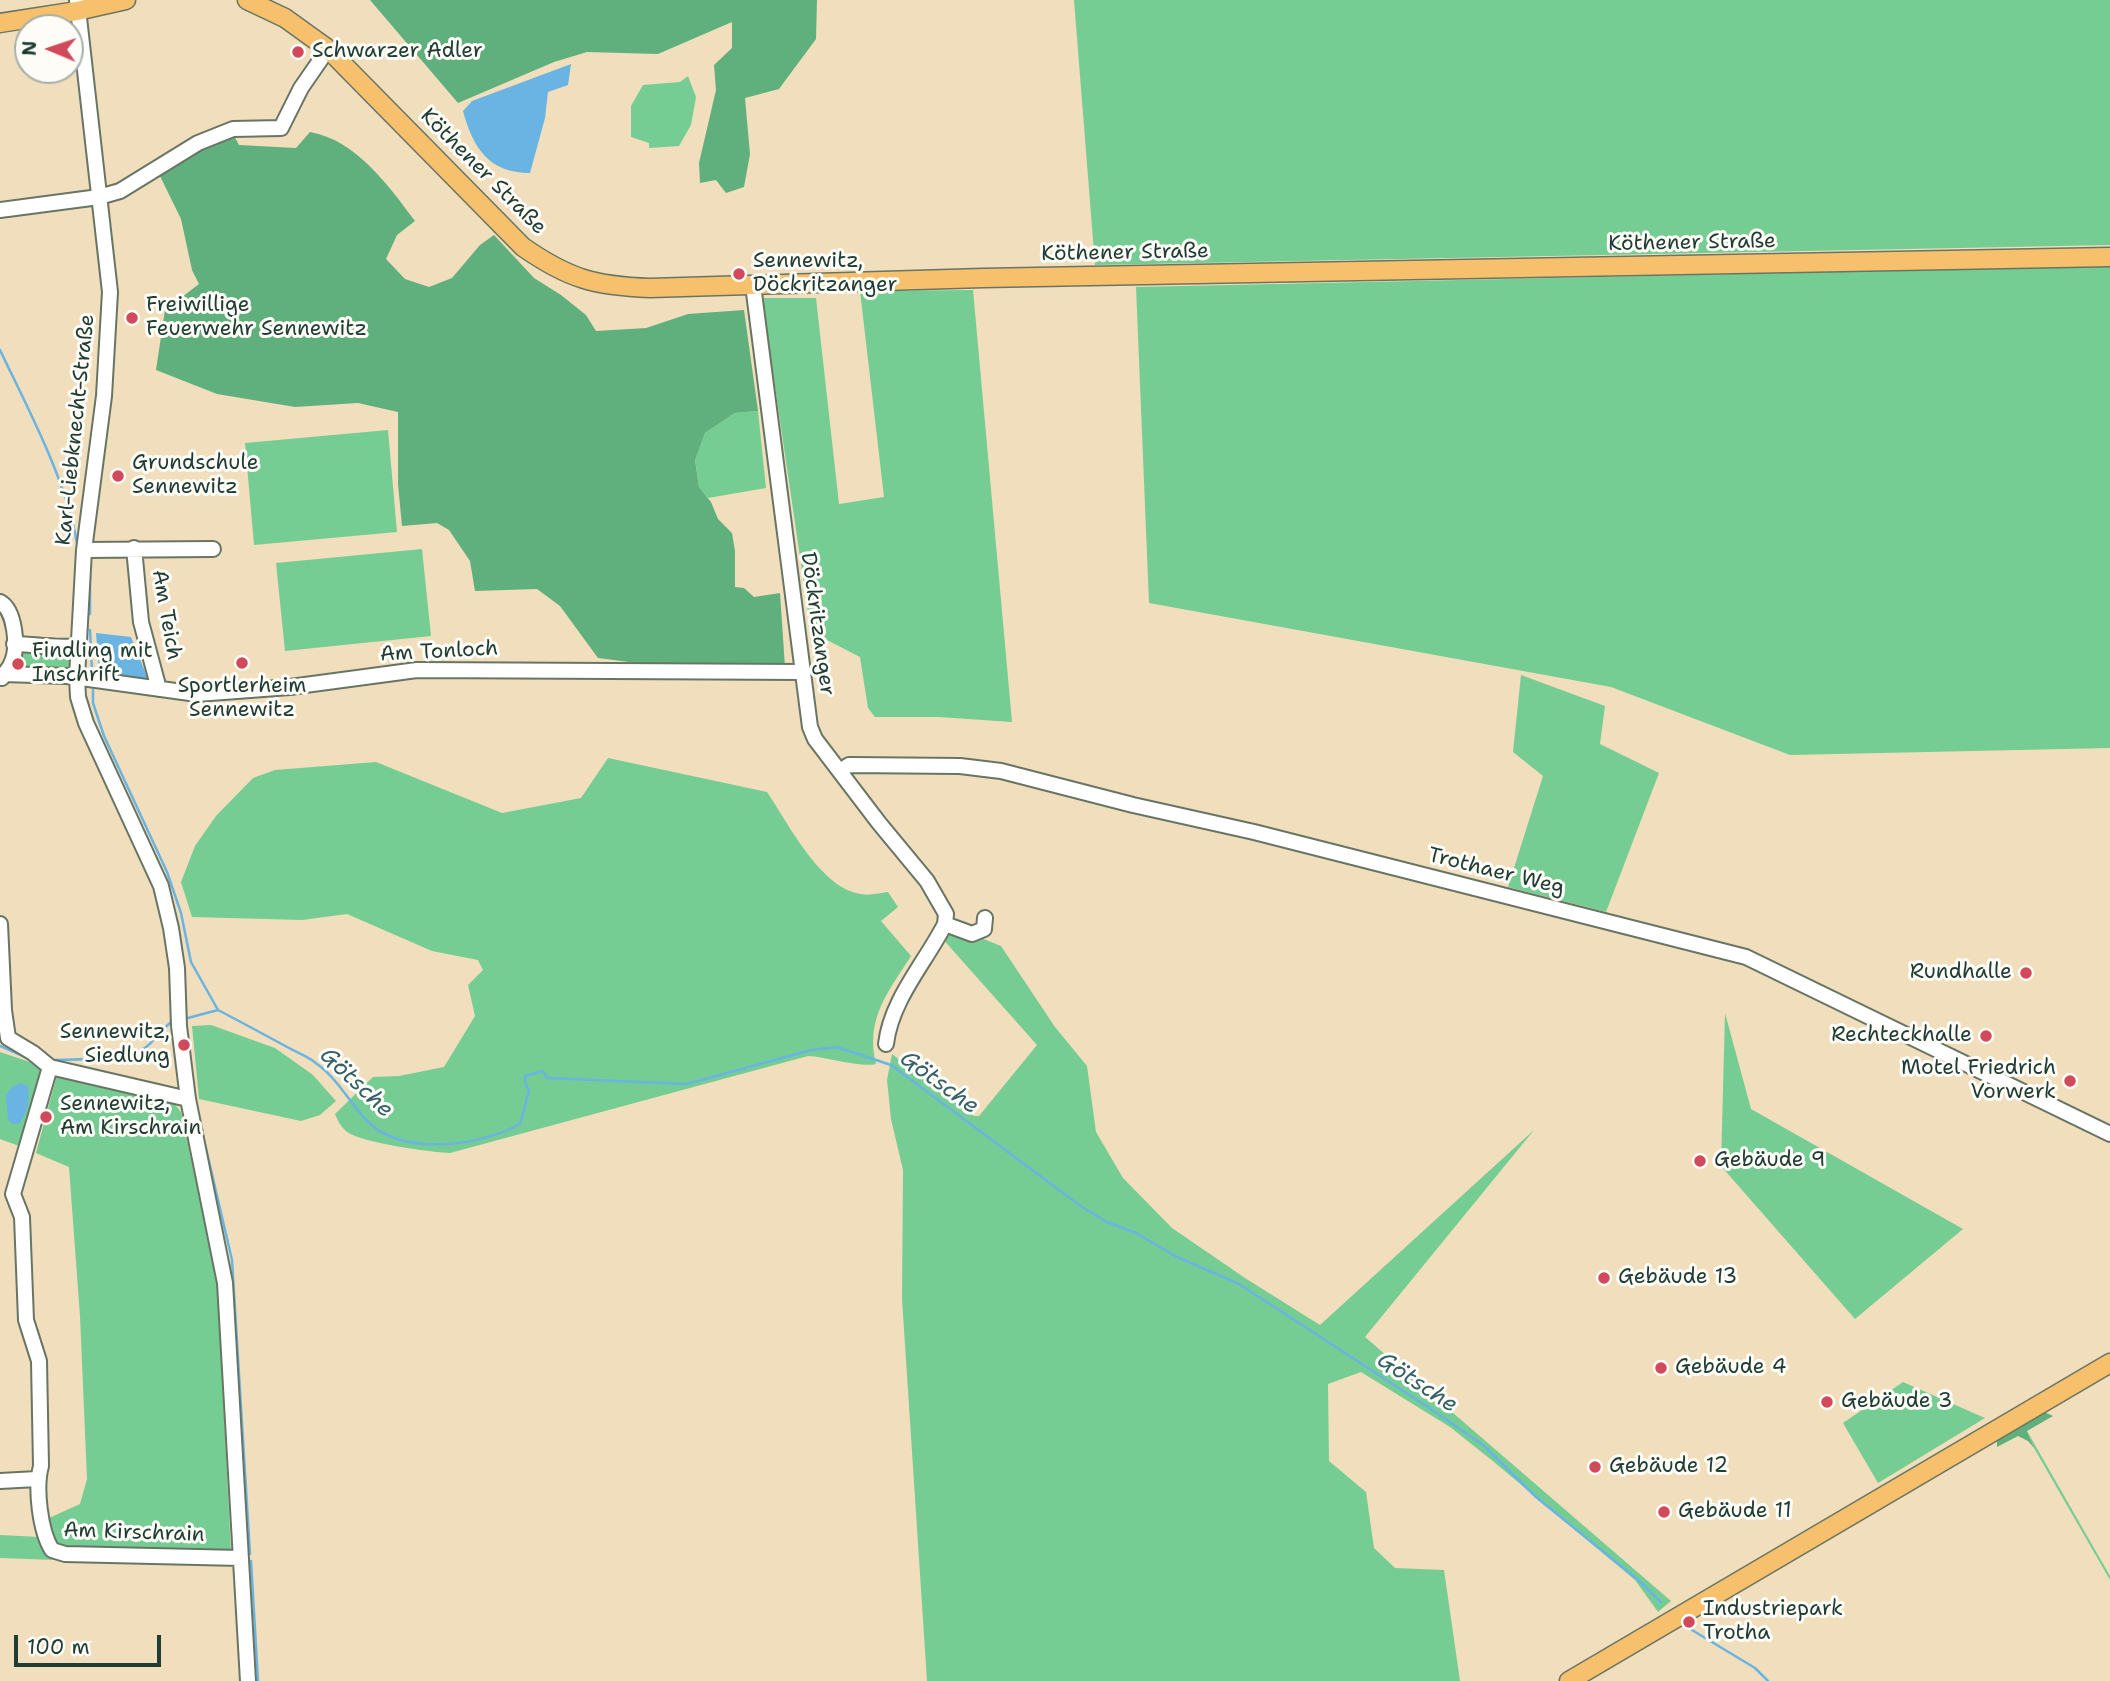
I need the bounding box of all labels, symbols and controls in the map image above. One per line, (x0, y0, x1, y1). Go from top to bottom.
north arrow (14, 14, 84, 84)
place label: Schwarzer Adler (312, 39, 483, 65)
text: N (17, 40, 42, 56)
marker: Schwarzer Adler (290, 44, 306, 60)
street label: Köthener Straße (415, 104, 551, 240)
street label: Köthener Straße (1608, 229, 1776, 257)
street label: Köthener Straße (1041, 239, 1209, 267)
place label: Sennewitz, Döckritzanger (753, 249, 897, 299)
marker: Sennewitz, Döckritzanger (731, 266, 747, 282)
place label: Freiwillige Feuerwehr Sennewitz (146, 293, 367, 343)
marker: Freiwillige Feuerwehr Sennewitz (124, 310, 140, 326)
street label: Karl-Liebknecht-Straße (51, 313, 101, 547)
place label: Grundschule Sennewitz (132, 451, 259, 501)
marker: Grundschule Sennewitz (110, 468, 126, 484)
street label: Döckritzanger (794, 551, 840, 697)
street label: Am Teich (146, 568, 186, 662)
street label: Am Tonloch (379, 636, 499, 668)
place label: Findling mit Inschrift (32, 639, 153, 689)
marker: Sportlerheim Sennewitz (234, 655, 250, 671)
marker: Findling mit Inschrift (10, 656, 26, 672)
place label: Sportlerheim Sennewitz (178, 674, 306, 724)
street label: Trothaer Weg (1425, 843, 1567, 901)
place label: Rundhalle (1910, 960, 2012, 986)
marker: Rundhalle (2018, 965, 2034, 981)
place label: Sennewitz, Siedlung (60, 1020, 170, 1070)
place label: Rechteckhalle (1831, 1023, 1972, 1049)
marker: Rechteckhalle (1978, 1028, 1994, 1044)
marker: Sennewitz, Siedlung (176, 1037, 192, 1053)
water label: Götsche (313, 1042, 399, 1124)
water label: Götsche (894, 1045, 984, 1121)
place label: Motel Friedrich Vorwerk (1901, 1056, 2056, 1106)
marker: Motel Friedrich Vorwerk (2062, 1073, 2078, 1089)
place label: Sennewitz, Am Kirschrain (60, 1092, 201, 1142)
marker: Sennewitz, Am Kirschrain (38, 1109, 54, 1125)
place label: Gebäude 9 (1714, 1148, 1826, 1174)
marker: Gebäude 9 (1692, 1153, 1708, 1169)
place label: Gebäude 13 (1618, 1265, 1737, 1291)
marker: Gebäude 13 (1596, 1270, 1612, 1286)
water label: Götsche (1371, 1347, 1463, 1419)
place label: Gebäude 4 (1675, 1355, 1787, 1381)
marker: Gebäude 4 (1653, 1360, 1669, 1376)
place label: Gebäude 3 (1841, 1389, 1953, 1415)
marker: Gebäude 3 (1819, 1394, 1835, 1410)
place label: Gebäude 12 (1609, 1454, 1728, 1480)
marker: Gebäude 12 (1587, 1459, 1603, 1475)
place label: Gebäude 11 (1678, 1499, 1792, 1525)
marker: Gebäude 11 (1656, 1504, 1672, 1520)
street label: Am Kirschrain (63, 1518, 205, 1548)
place label: Industriepark Trotha (1703, 1597, 1843, 1647)
marker: Industriepark Trotha (1681, 1614, 1697, 1630)
scale bar (18, 1622, 164, 1666)
text: 100 m (27, 1633, 90, 1661)

